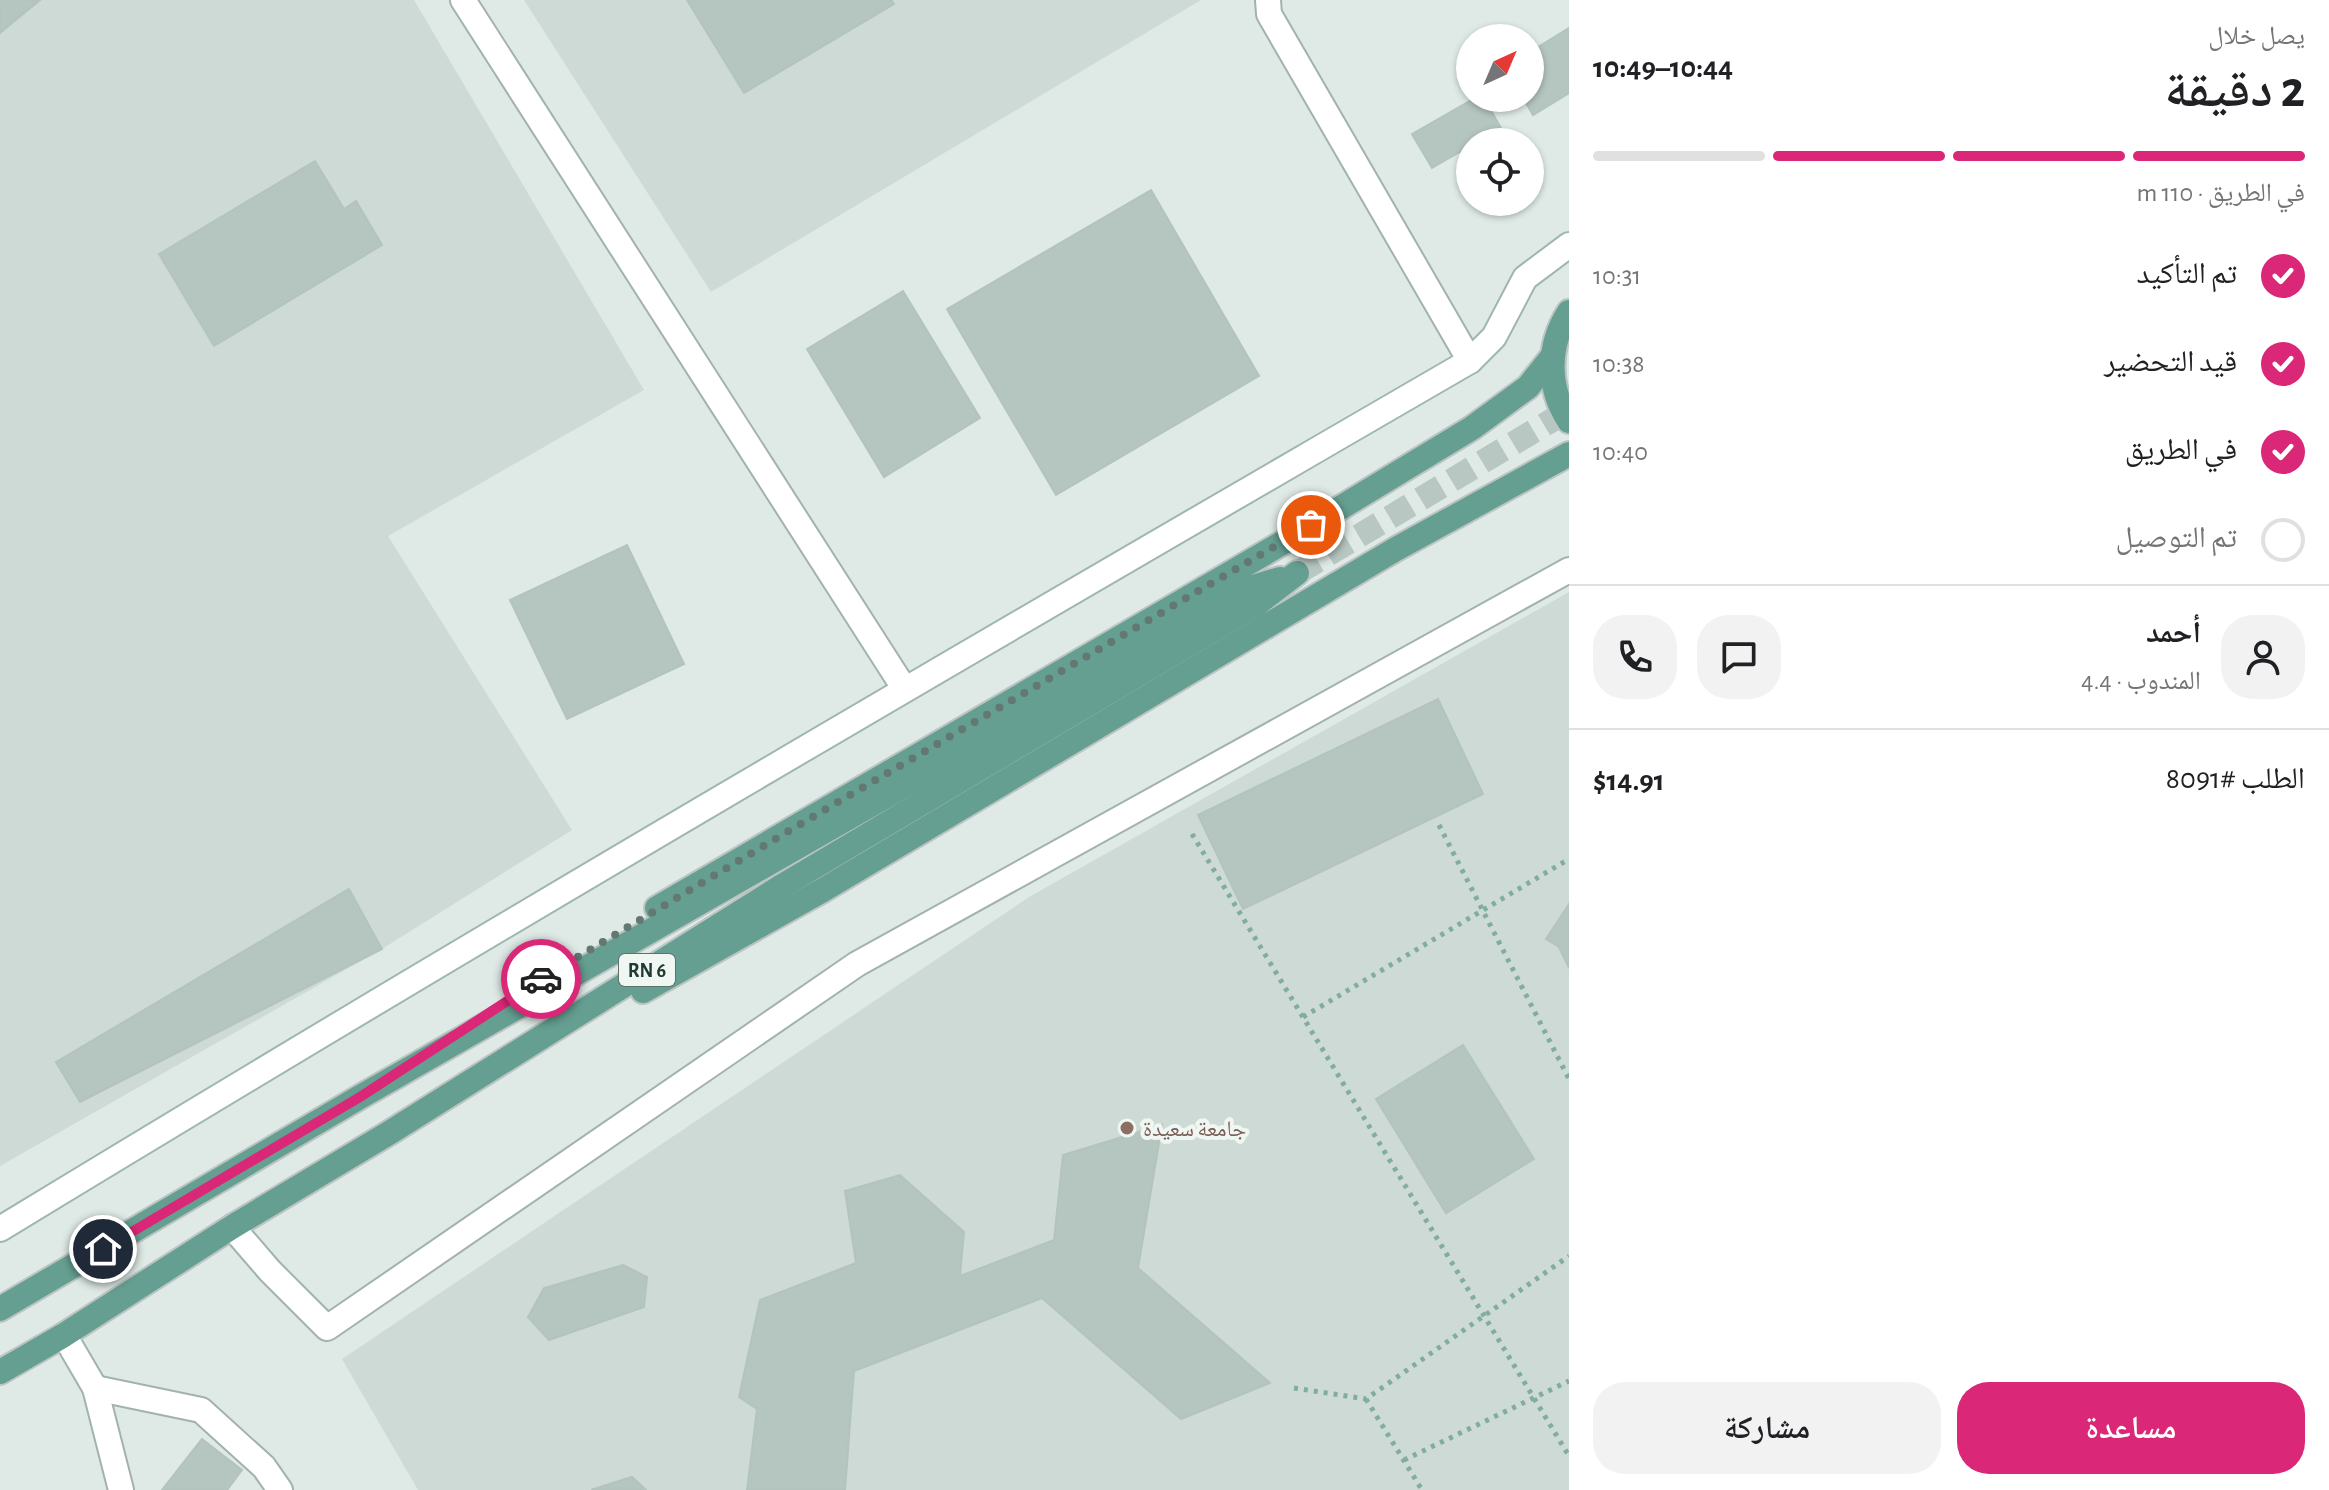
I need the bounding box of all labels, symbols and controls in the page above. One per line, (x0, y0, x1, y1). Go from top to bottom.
text: يصل خلال (2208, 23, 2305, 49)
north arrow (1456, 24, 1544, 112)
map controls (1456, 24, 1544, 216)
text: 10:44–10:49 (1593, 53, 1733, 83)
text: 2 دقيقة (2165, 64, 2305, 116)
button: locate (1456, 128, 1544, 216)
text: في الطريق · 110 m (2136, 180, 2305, 206)
icon: check (2261, 254, 2305, 298)
text: تم التأكيد (2137, 259, 2237, 289)
text: 10:31 (1593, 263, 1641, 289)
icon: check (2261, 342, 2305, 386)
text: قيد التحضير (2104, 347, 2237, 377)
text: 10:38 (1593, 351, 1645, 377)
icon: check (2261, 430, 2305, 474)
text: في الطريق (2125, 435, 2237, 465)
text: 10:40 (1593, 439, 1648, 465)
pin (1277, 491, 1345, 559)
icon: bag (1289, 503, 1333, 547)
text: تم التوصيل (2115, 523, 2237, 553)
button: phone (1593, 615, 1677, 699)
button: chat (1697, 615, 1781, 699)
button: person (2221, 615, 2305, 699)
text: أحمد (2146, 618, 2201, 648)
text: المندوب · 4.4 (2081, 668, 2201, 694)
text: الطلب #8091 (2166, 764, 2305, 794)
text: $14.91 (1593, 766, 1665, 796)
courier (501, 939, 581, 1019)
road number: RN 6 (619, 954, 675, 986)
icon: car (519, 957, 563, 1001)
place label: جامعة سعيدة (1143, 1118, 1246, 1140)
marker: جامعة سعيدة (1118, 1119, 1136, 1137)
pin (69, 1215, 137, 1283)
icon: home (81, 1227, 125, 1271)
button: مشاركة (1593, 1382, 1941, 1474)
button: مساعدة (1957, 1382, 2305, 1474)

